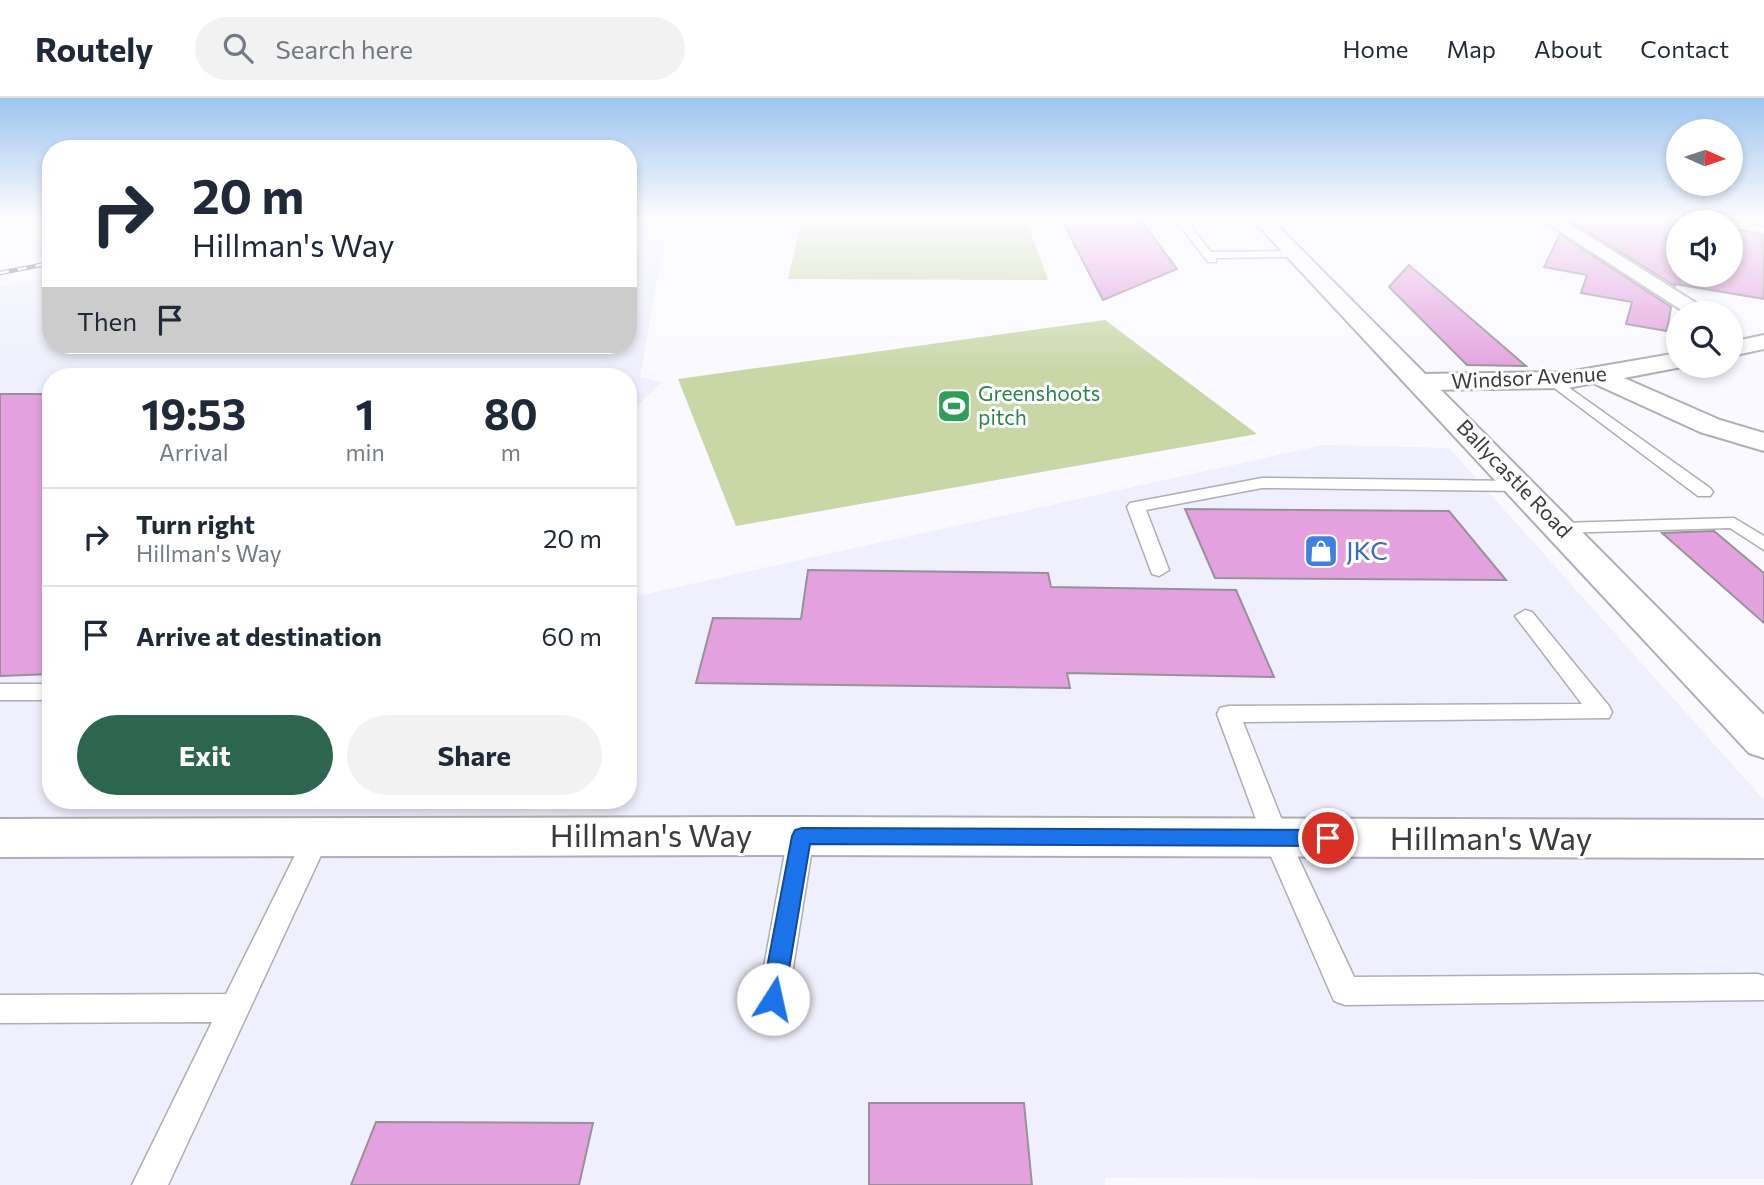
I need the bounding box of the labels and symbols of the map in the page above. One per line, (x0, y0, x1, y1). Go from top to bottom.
north arrow (1666, 119, 1743, 196)
street label: Windsor Avenue (1451, 360, 1607, 393)
place label: Greenshoots pitch (978, 380, 1100, 429)
sports icon: Greenshoots pitch (935, 387, 973, 425)
street label: Ballycastle Road (1452, 414, 1578, 542)
shop icon: JKC (1302, 532, 1340, 570)
place label: JKC (1346, 534, 1388, 565)
pin (1298, 808, 1358, 868)
street label: Hillman's Way (550, 814, 752, 854)
street label: Hillman's Way (1390, 817, 1592, 857)
position arrow (736, 962, 810, 1036)

